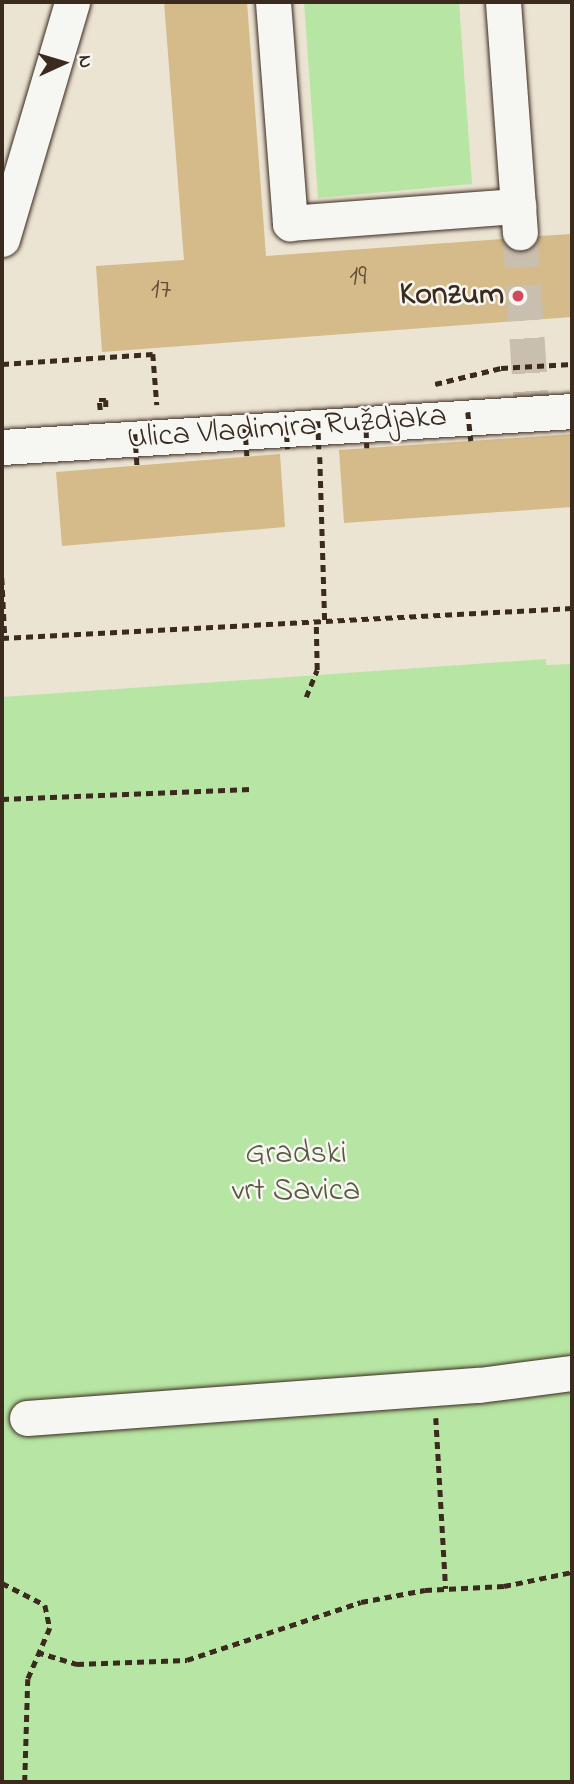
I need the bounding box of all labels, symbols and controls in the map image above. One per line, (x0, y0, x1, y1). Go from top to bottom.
north arrow (28, 28, 98, 98)
text: N (71, 54, 98, 69)
house number: 19 (349, 261, 367, 295)
house number: 17 (151, 274, 171, 308)
place label: Konzum (400, 277, 504, 315)
marker: Konzum (510, 288, 526, 304)
street label: Ulica Vladimira Ruždjaka (126, 399, 448, 459)
park label: Gradski vrt Savica (232, 1137, 360, 1212)

